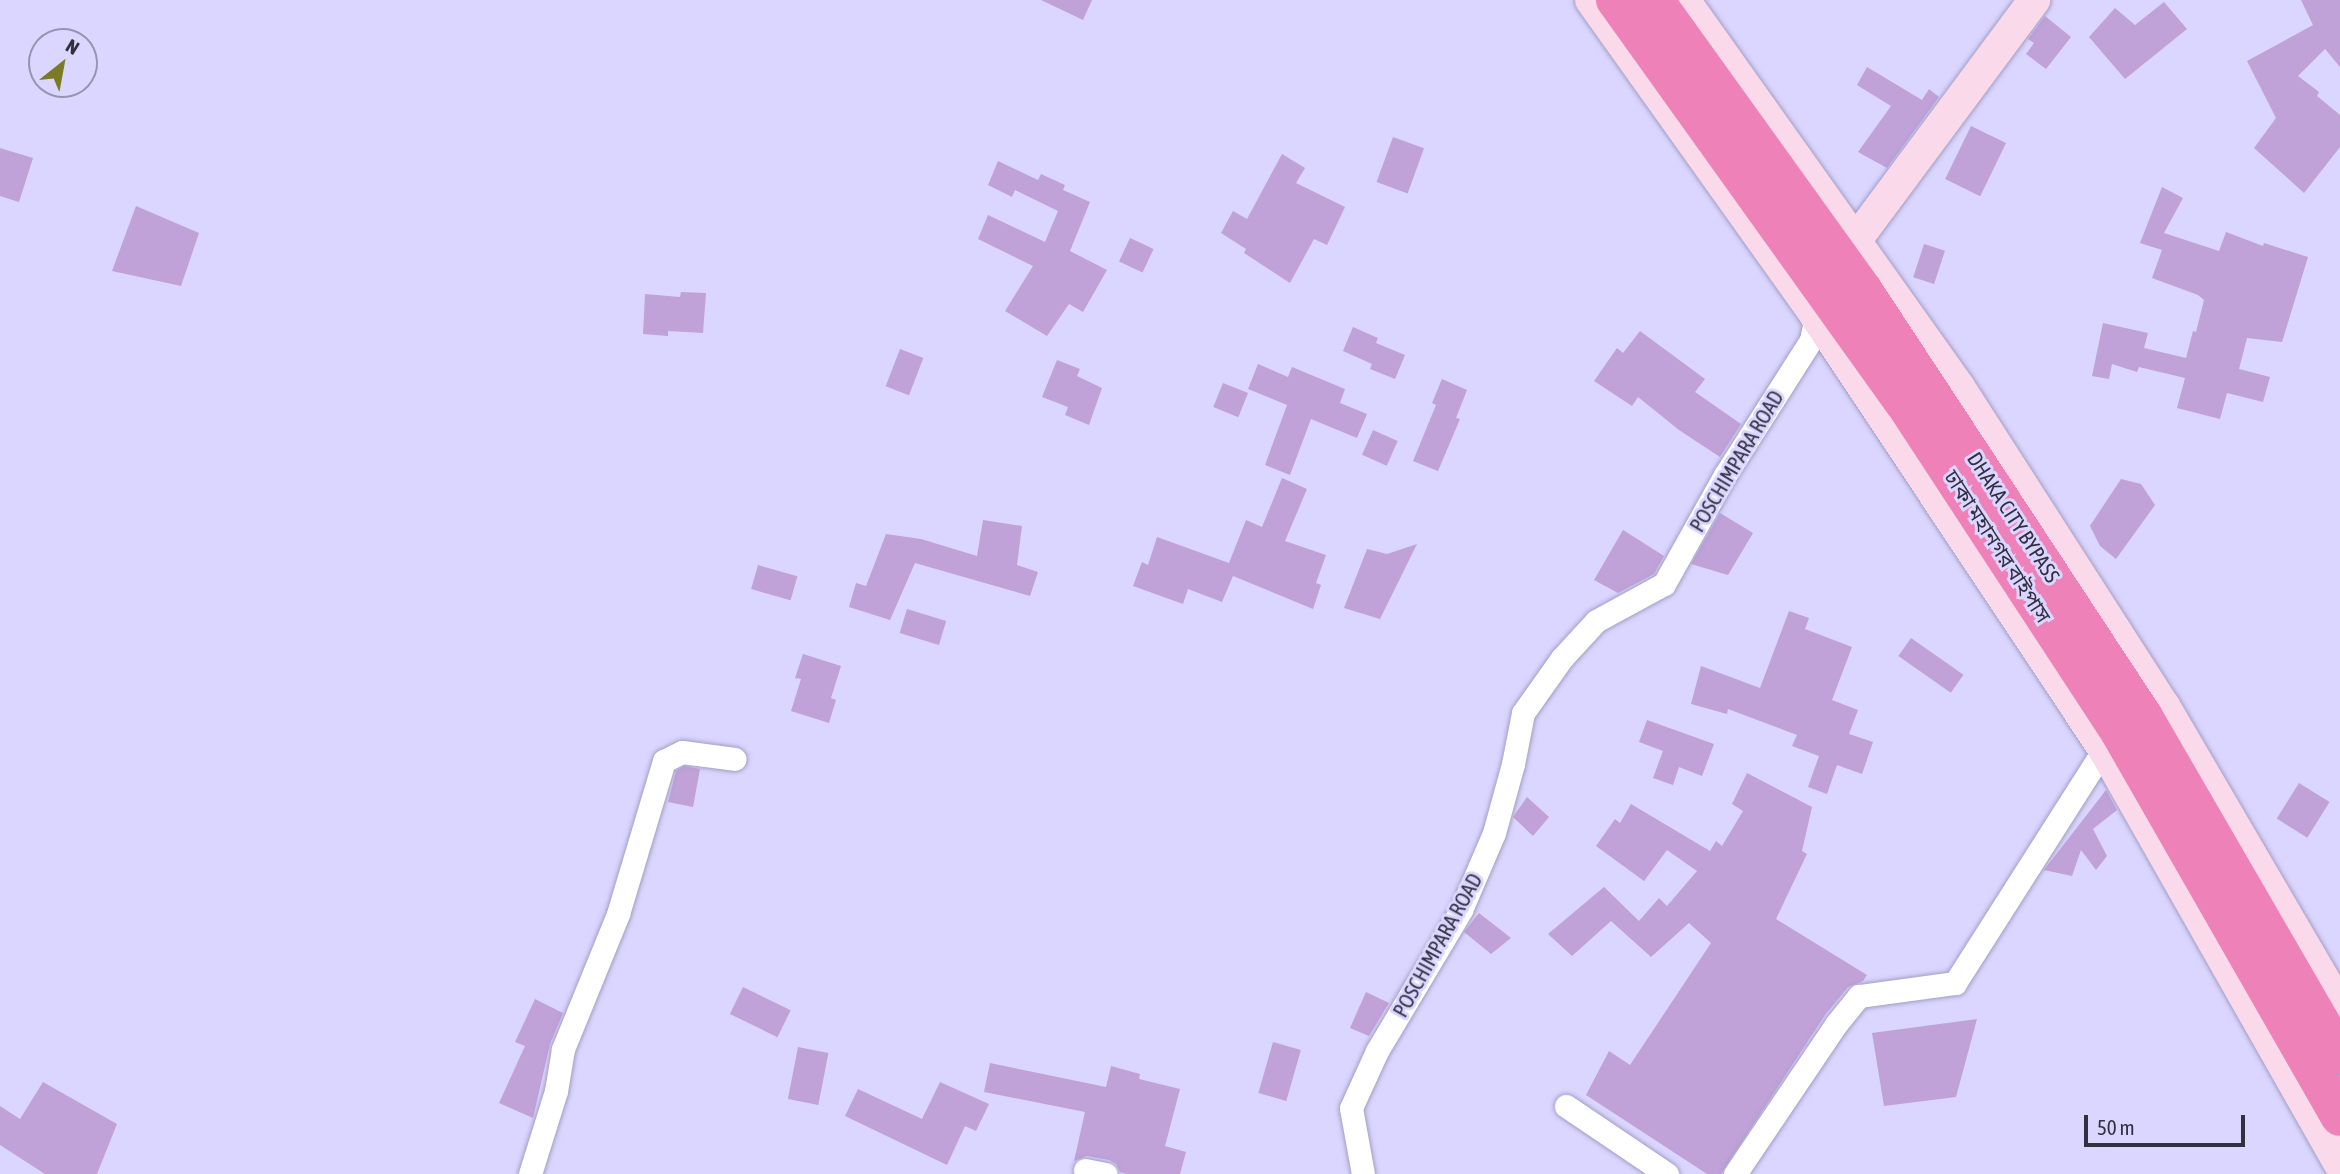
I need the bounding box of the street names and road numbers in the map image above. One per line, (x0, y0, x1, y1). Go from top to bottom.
street label: POSCHIMPARA ROAD (1684, 386, 1788, 536)
street label: DHAKA CITY BYPASS (1962, 447, 2066, 587)
street label: ঢাকা মহানগর বাইপাস (1939, 465, 2057, 627)
street label: POSCHIMPARA ROAD (1387, 869, 1487, 1021)

